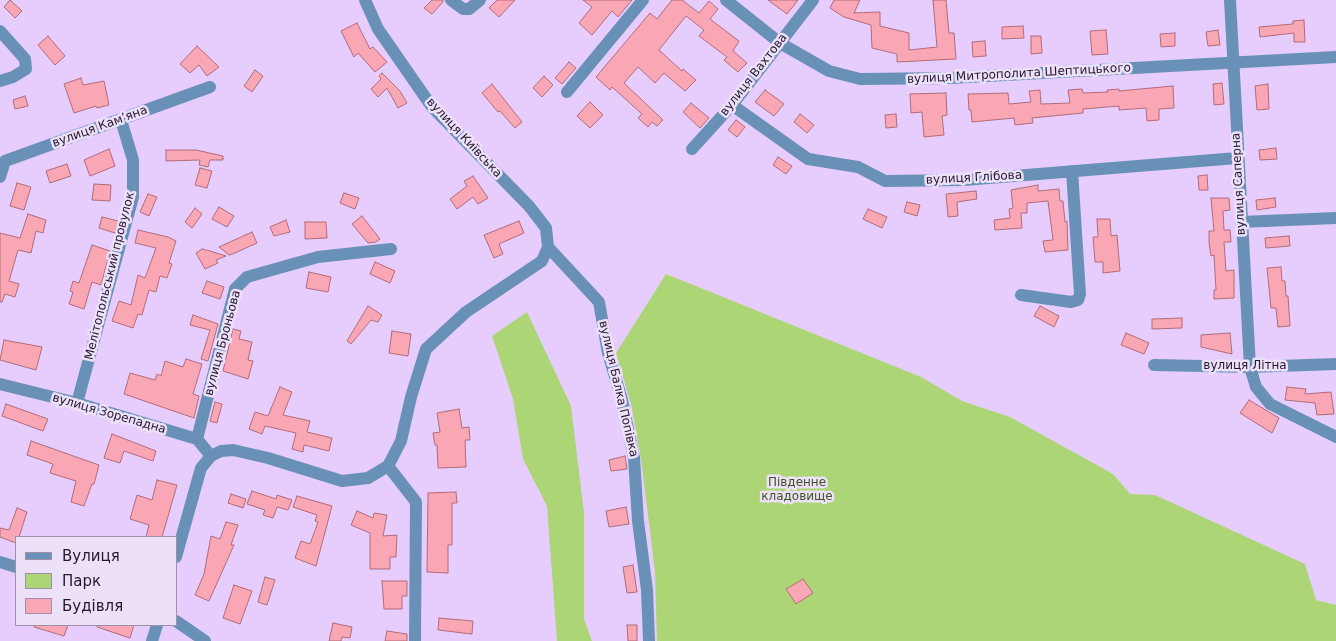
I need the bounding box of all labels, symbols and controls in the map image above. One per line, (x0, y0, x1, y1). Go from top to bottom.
street label: вулиця Вахтова (717, 31, 791, 119)
street label: вулиця Митрополита Шептицького (907, 61, 1131, 87)
street label: вулиця Київська (423, 95, 505, 181)
street label: вулиця Кам’яна (51, 103, 149, 151)
street label: вулиця Саперна (1229, 132, 1249, 236)
street label: вулиця Глібова (926, 168, 1022, 188)
street label: Мелітопольський провулок (82, 191, 138, 361)
street label: вулиця Броньова (202, 289, 244, 397)
street label: вулиця Балка Попівка (595, 319, 641, 459)
street label: вулиця Літна (1203, 359, 1287, 373)
street label: вулиця Зорепадна (51, 391, 167, 437)
park label: Південне кладовище (761, 476, 833, 504)
legend (15, 536, 178, 626)
text: Вулиця (62, 547, 120, 565)
text: Парк (62, 572, 101, 590)
text: Будівля (62, 597, 123, 615)

